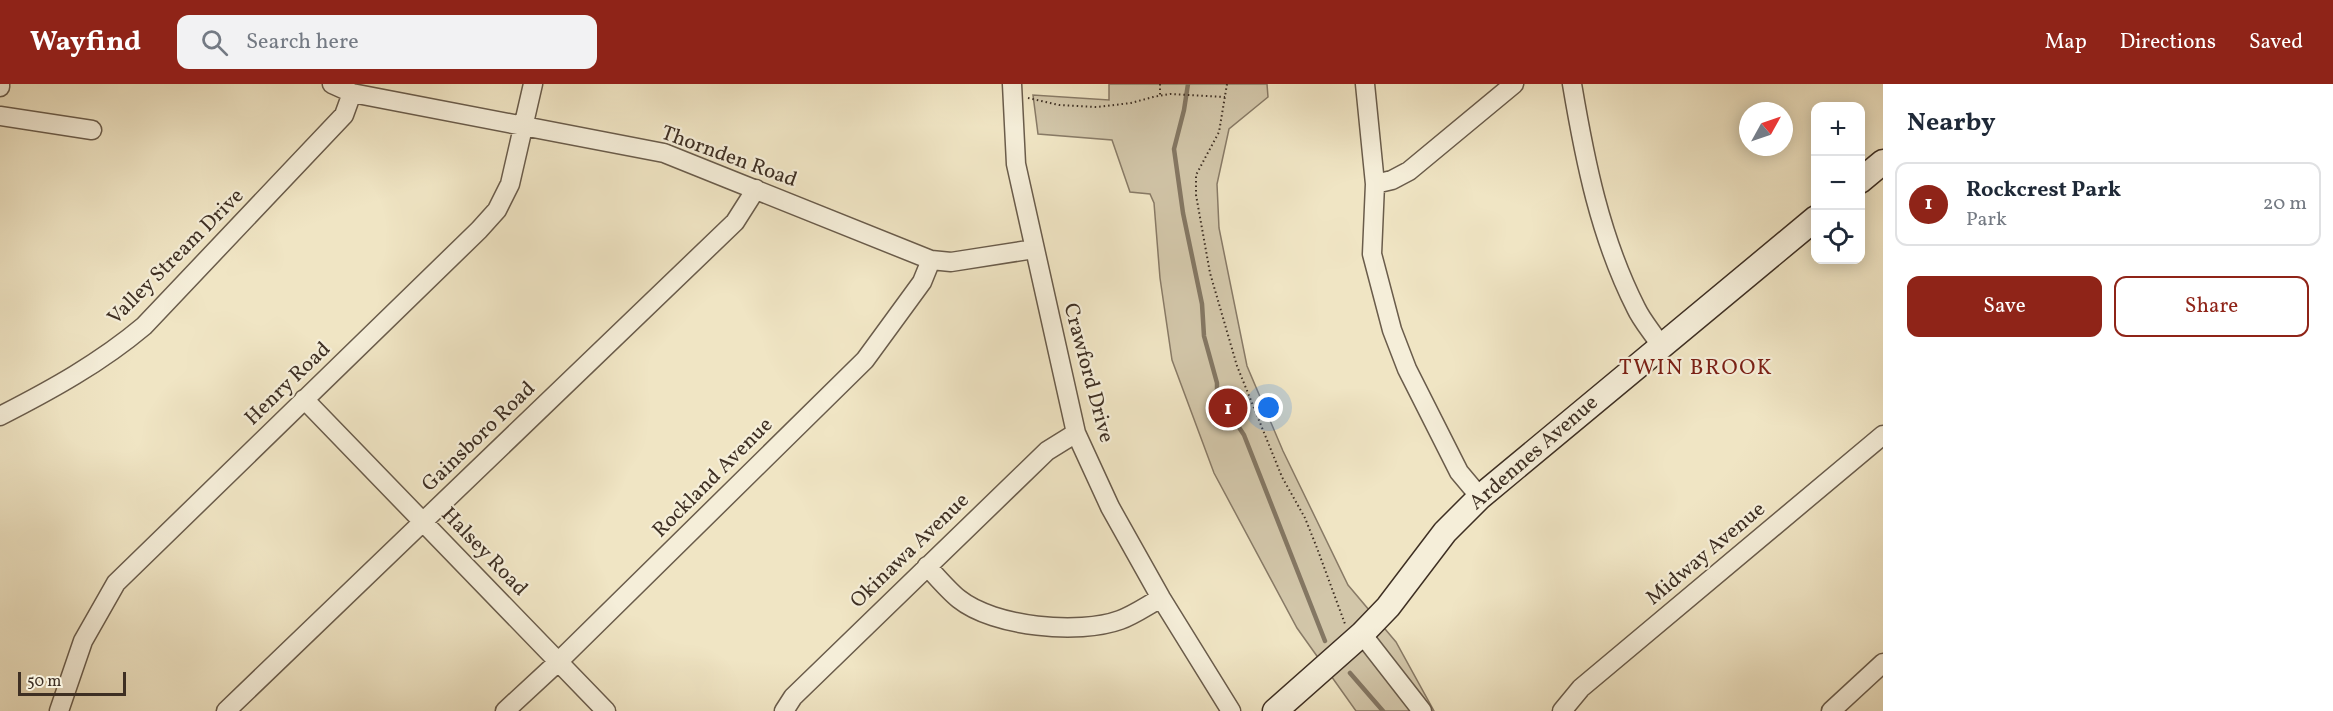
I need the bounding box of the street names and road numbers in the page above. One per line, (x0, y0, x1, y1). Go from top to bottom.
street label: Thornden Road (657, 119, 801, 195)
street label: Valley Stream Drive (101, 182, 251, 332)
street label: Crawford Drive (1055, 300, 1121, 446)
street label: Henry Road (239, 336, 337, 432)
street label: Gainsboro Road (416, 375, 542, 499)
street label: Ardennes Avenue (1463, 389, 1605, 517)
street label: Rockland Avenue (646, 411, 780, 545)
street label: Okinawa Avenue (844, 487, 976, 615)
street label: Midway Avenue (1640, 495, 1772, 612)
street label: Halsey Road (434, 501, 534, 603)

